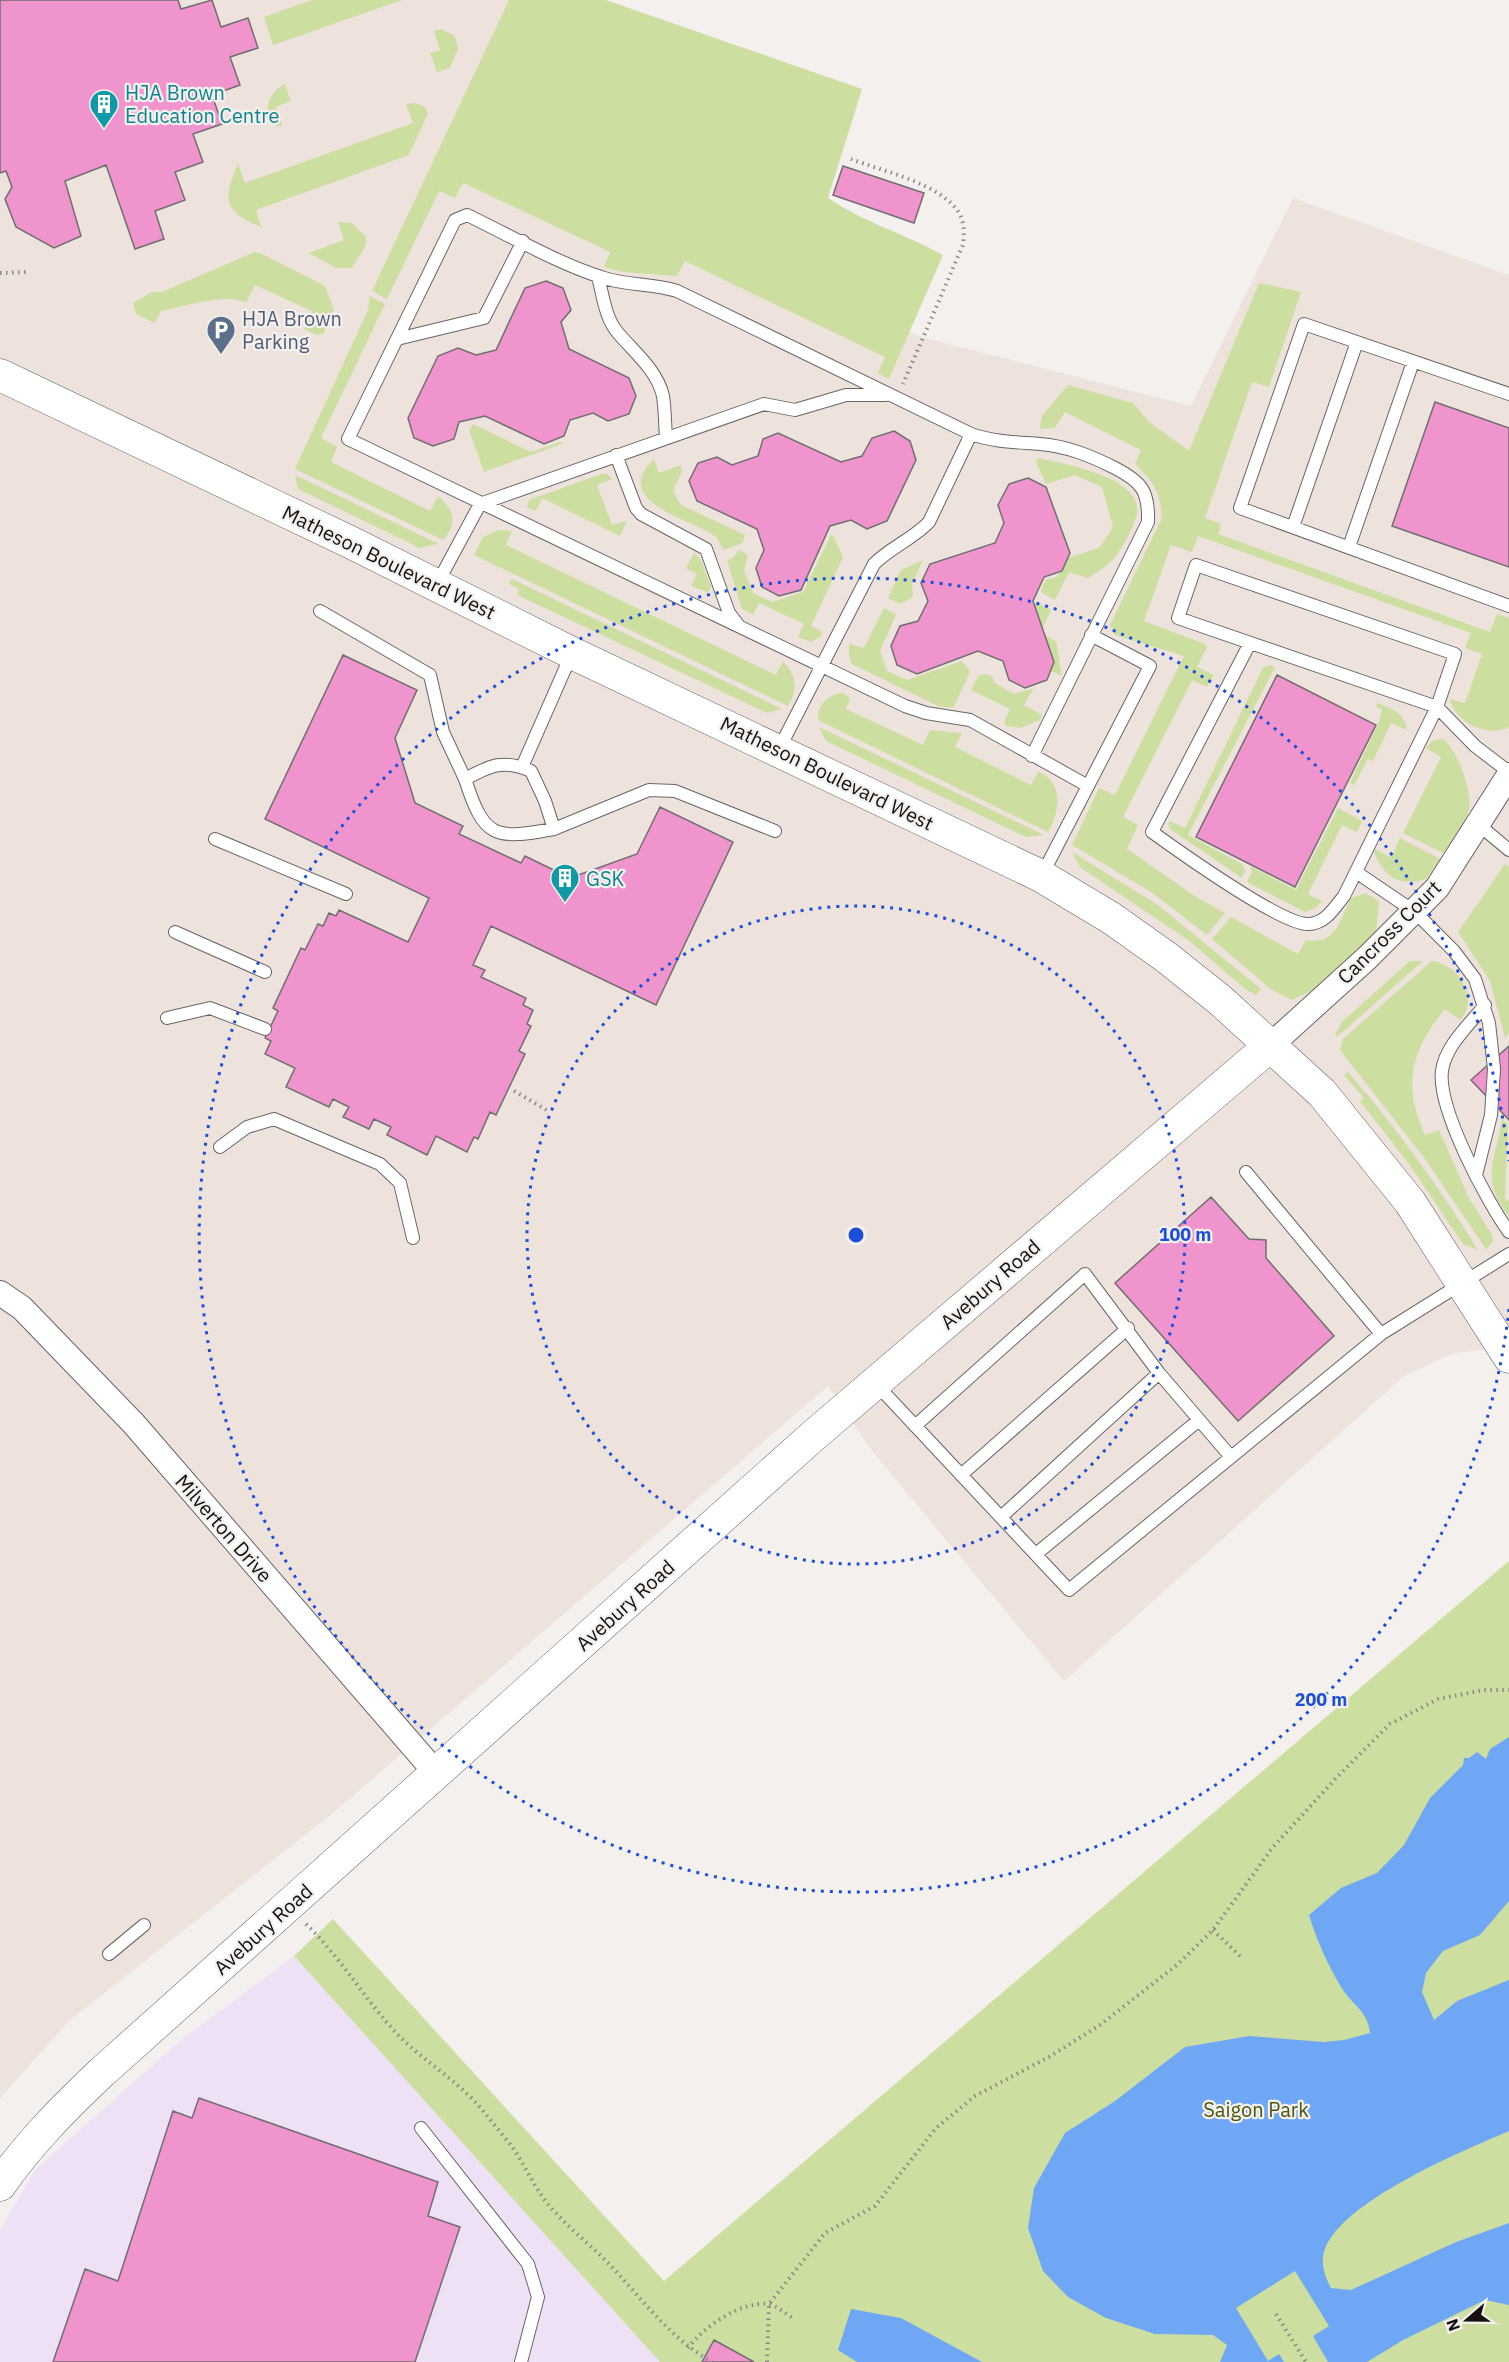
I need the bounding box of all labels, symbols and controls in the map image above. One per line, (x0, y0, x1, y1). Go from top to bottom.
place label: HJA Brown Education Centre (125, 79, 279, 129)
building icon: HJA Brown Education Centre (88, 88, 120, 130)
place label: HJA Brown Parking (242, 305, 342, 355)
parking icon: HJA Brown Parking (205, 314, 237, 356)
street label: Matheson Boulevard West (278, 499, 500, 625)
street label: Matheson Boulevard West (716, 710, 938, 836)
building icon: GSK (549, 862, 581, 904)
place label: GSK (586, 865, 625, 892)
street label: Cancross Court (1331, 874, 1447, 990)
text: 100 m (1159, 1223, 1211, 1246)
centre of rings (846, 1225, 866, 1245)
street label: Avebury Road (934, 1233, 1046, 1335)
street label: Milverton Drive (169, 1468, 279, 1588)
street label: Avebury Road (570, 1553, 680, 1657)
text: 200 m (1295, 1688, 1347, 1711)
street label: Avebury Road (208, 1877, 318, 1981)
park label: Saigon Park (1203, 2096, 1309, 2123)
north arrow (1437, 2290, 1497, 2350)
text: N (1442, 2316, 1464, 2334)

